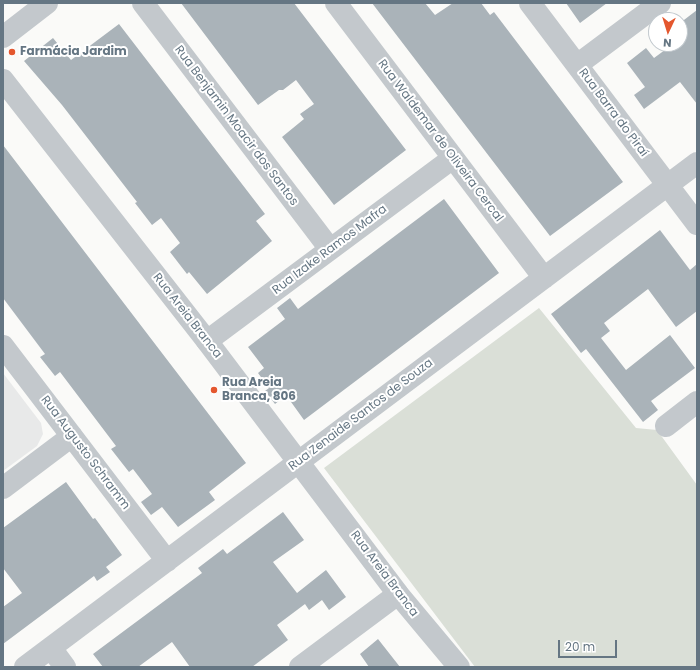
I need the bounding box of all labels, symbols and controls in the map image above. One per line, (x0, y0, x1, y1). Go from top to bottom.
north arrow (648, 12, 688, 52)
text: N (663, 35, 672, 51)
street label: Rua Benjamin Moacir dos Santos (171, 43, 301, 209)
place label: Farmácia Jardim (20, 45, 127, 59)
marker: Farmácia Jardim (7, 47, 17, 57)
street label: Rua Waldemar de Oliveira Cercal (374, 57, 506, 225)
street label: Rua Barra do Piraí (575, 66, 651, 160)
street label: Rua Izake Ramos Mafra (270, 202, 390, 298)
street label: Rua Areia Branca (149, 271, 225, 361)
street label: Rua Zenaide Santos de Souza (286, 356, 436, 474)
place label: Rua Areia Branca, 806 (222, 376, 296, 404)
marker: Rua Areia Branca, 806 (209, 385, 219, 395)
street label: Rua Augusto Schramm (38, 393, 132, 513)
street label: Rua Areia Branca (347, 528, 421, 620)
scale bar (560, 632, 619, 658)
text: 20 m (565, 638, 595, 655)

